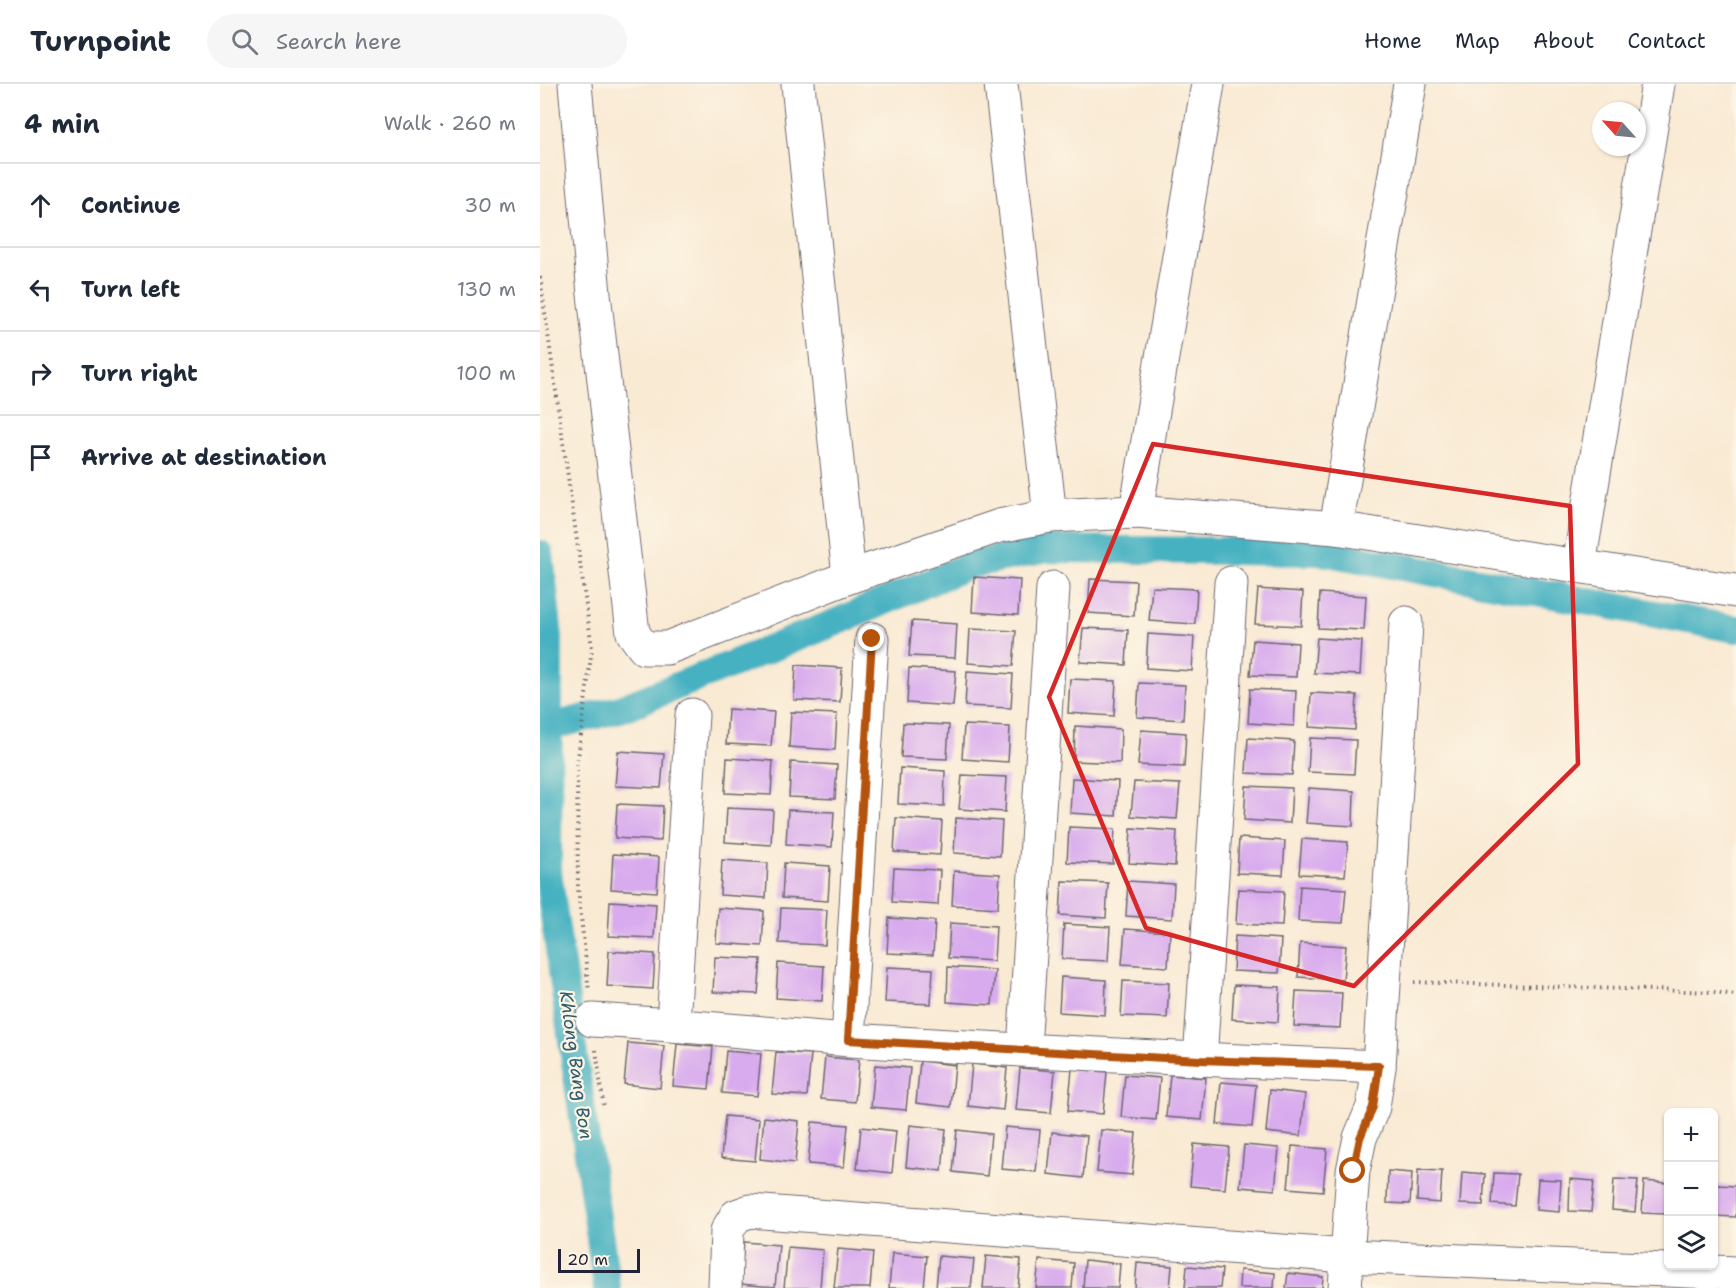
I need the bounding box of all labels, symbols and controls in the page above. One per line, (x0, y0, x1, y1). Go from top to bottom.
search box (207, 14, 627, 68)
text: Turnpoint (30, 22, 171, 60)
icon: search (228, 25, 261, 58)
text: Search here (276, 27, 402, 56)
text: Home (1364, 27, 1422, 55)
text: Map (1455, 27, 1500, 55)
text: About (1533, 27, 1594, 55)
text: Contact (1627, 27, 1706, 55)
north arrow (1592, 102, 1646, 156)
text: 4 min (24, 106, 100, 141)
text: Walk · 260 m (384, 110, 516, 136)
icon: ahead (24, 189, 57, 222)
text: Continue (81, 191, 181, 220)
text: 30 m (464, 192, 516, 218)
icon: left (24, 273, 57, 306)
text: Turn left (81, 275, 180, 304)
text: 130 m (457, 276, 516, 302)
icon: right (24, 357, 57, 390)
text: Turn right (81, 359, 198, 388)
text: 100 m (456, 360, 516, 386)
icon: arrive (24, 441, 57, 474)
text: Arrive at destination (81, 443, 327, 472)
route end (858, 625, 884, 651)
water label: Khlong Bang Bon (554, 989, 598, 1141)
map controls (1664, 1108, 1718, 1270)
button: + (1664, 1108, 1718, 1162)
route start (1339, 1157, 1365, 1183)
button: − (1664, 1162, 1718, 1216)
button: layers (1664, 1216, 1718, 1270)
scale bar (558, 1246, 640, 1274)
text: 20 m (567, 1249, 608, 1270)

